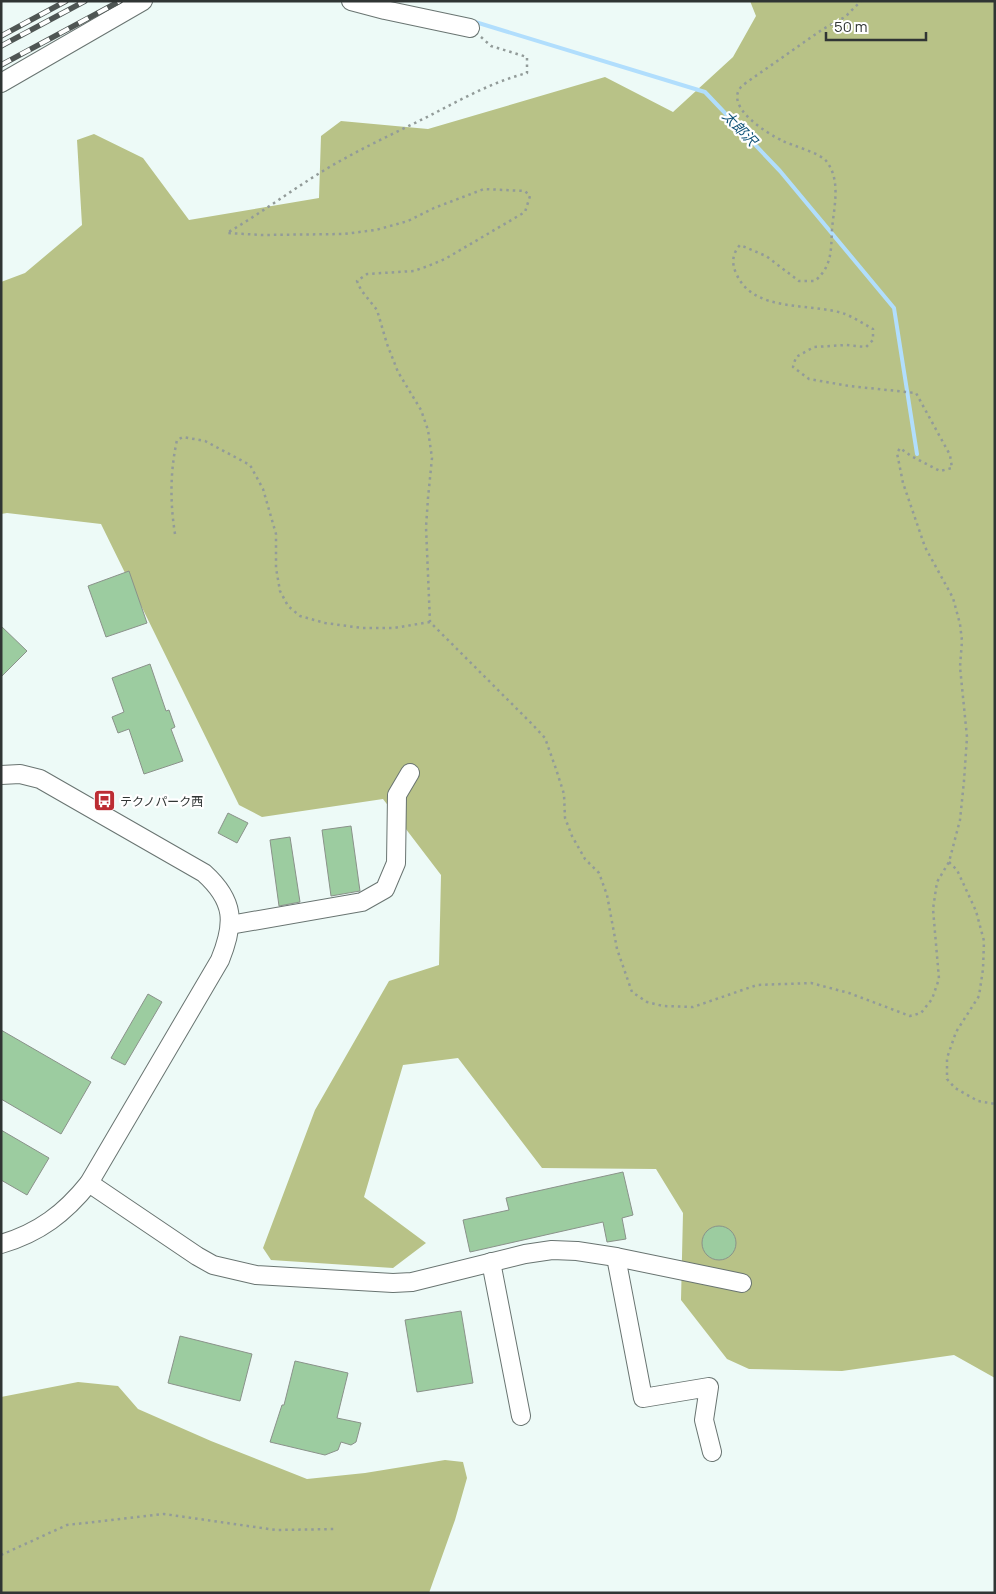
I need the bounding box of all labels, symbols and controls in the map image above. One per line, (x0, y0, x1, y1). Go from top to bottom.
scale bar (826, 10, 926, 42)
text: 50 m (834, 16, 868, 37)
water label: 太郎沢 (719, 106, 763, 151)
bus stop icon: テクノパーク西 (92, 789, 116, 813)
place label: テクノパーク西 (120, 793, 203, 810)

